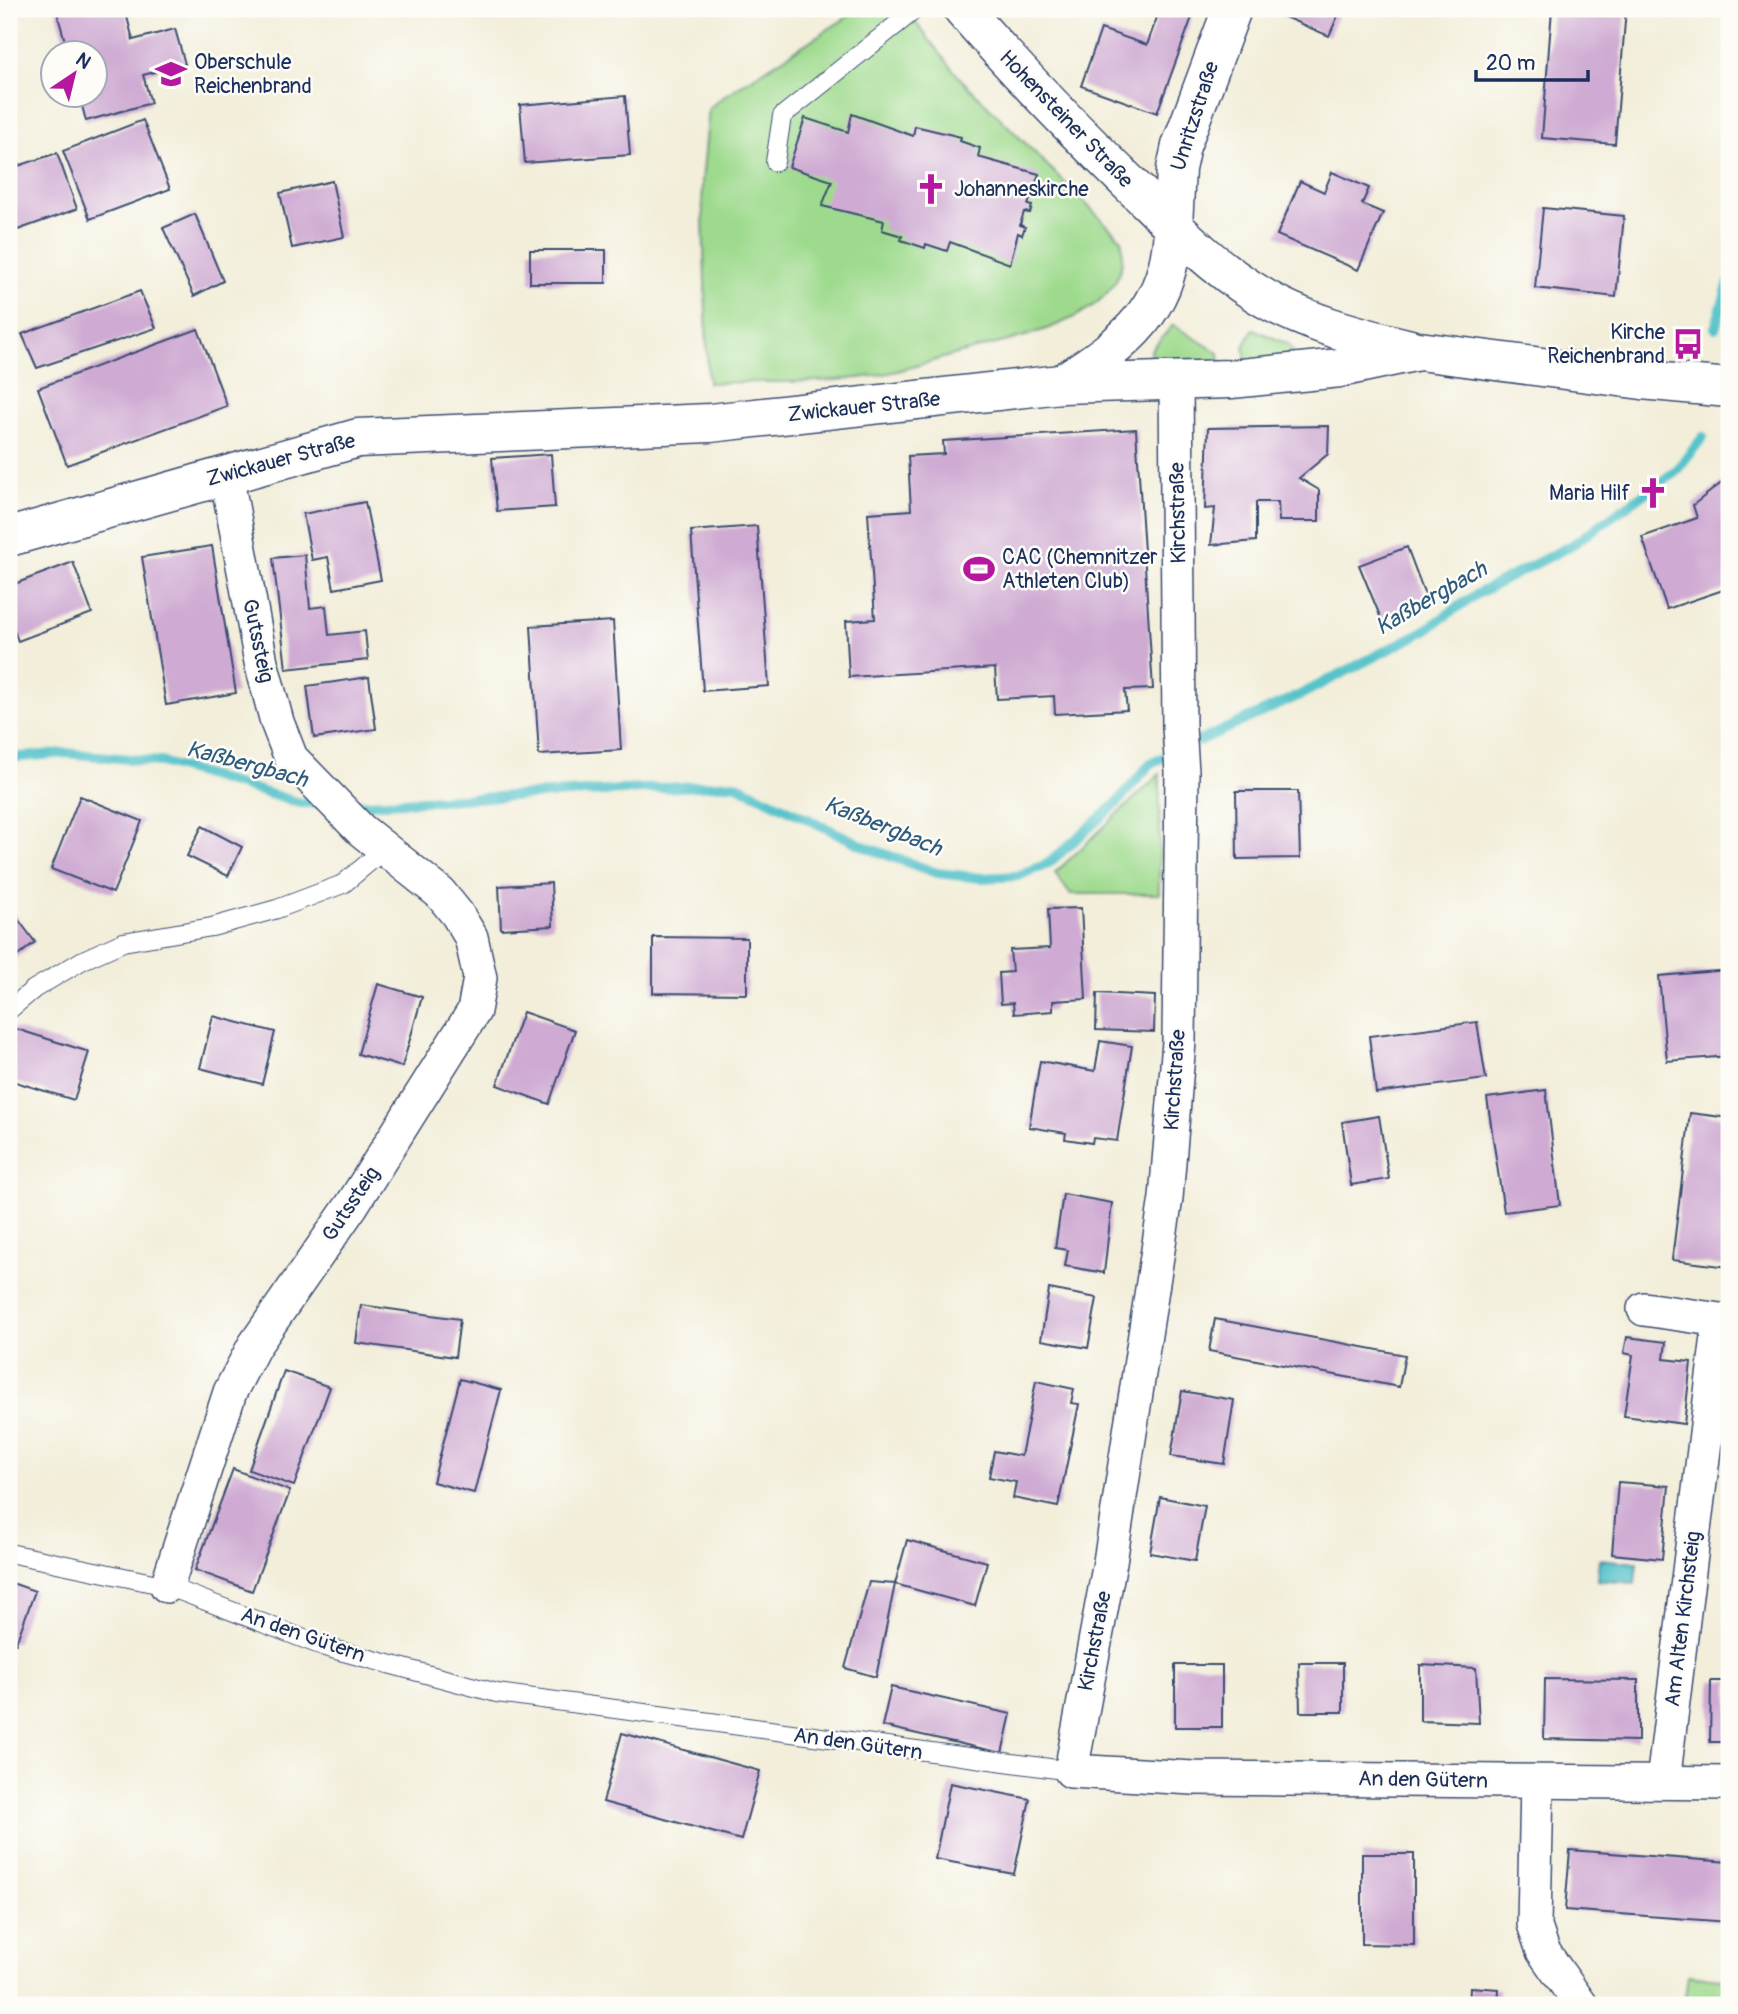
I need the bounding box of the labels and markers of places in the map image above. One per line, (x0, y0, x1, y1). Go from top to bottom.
place label: Oberschule Reichenbrand (194, 49, 312, 100)
school or university icon: Oberschule Reichenbrand (154, 57, 188, 91)
church icon: Johanneskirche (914, 172, 948, 206)
place label: Johanneskirche (954, 176, 1089, 203)
place label: Kirche Reichenbrand (1547, 319, 1666, 370)
bus stop icon: Kirche Reichenbrand (1671, 327, 1705, 361)
church icon: Maria Hilf (1636, 476, 1670, 510)
place label: Maria Hilf (1549, 480, 1630, 507)
place label: CAC (Chemnitzer Athleten Club) (1002, 544, 1158, 595)
sports icon: CAC (Chemnitzer Athleten Club) (962, 552, 996, 586)

